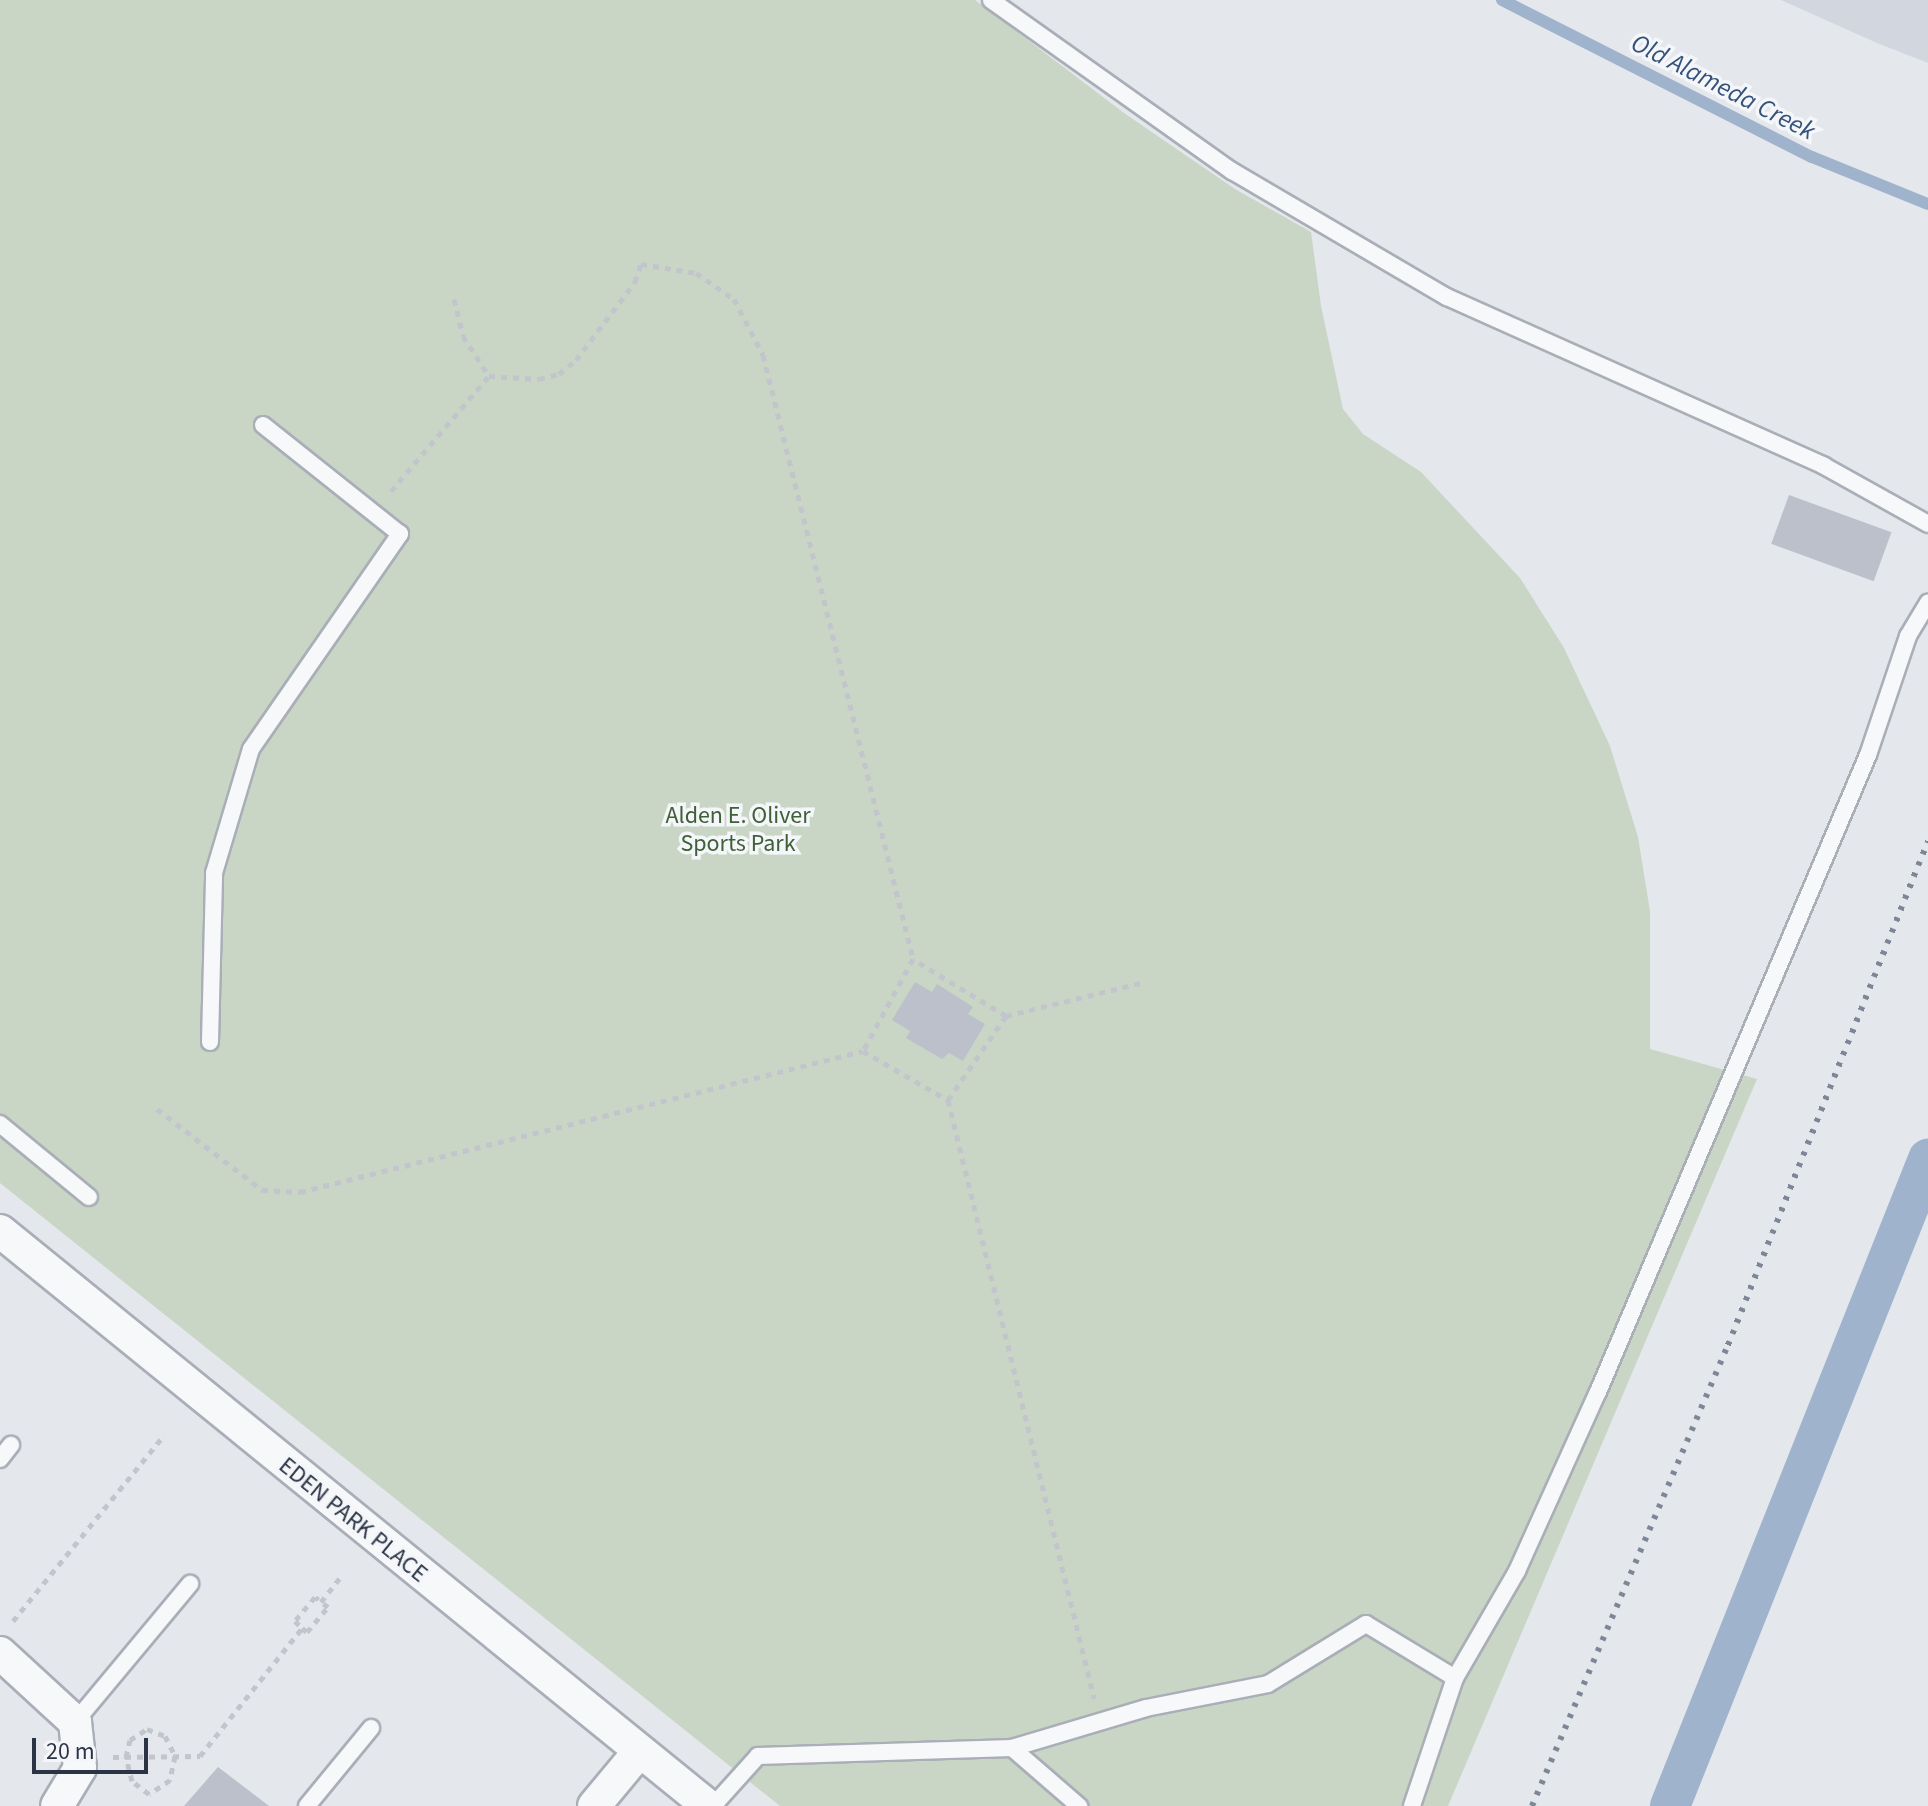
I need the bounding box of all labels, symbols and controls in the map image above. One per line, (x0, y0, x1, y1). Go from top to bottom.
water label: Old Alameda Creek (1626, 27, 1820, 147)
park label: Alden E. Oliver Sports Park (665, 802, 811, 858)
street label: EDEN PARK PLACE (273, 1451, 433, 1589)
scale bar (36, 1722, 152, 1772)
text: 20 m (46, 1734, 95, 1769)

